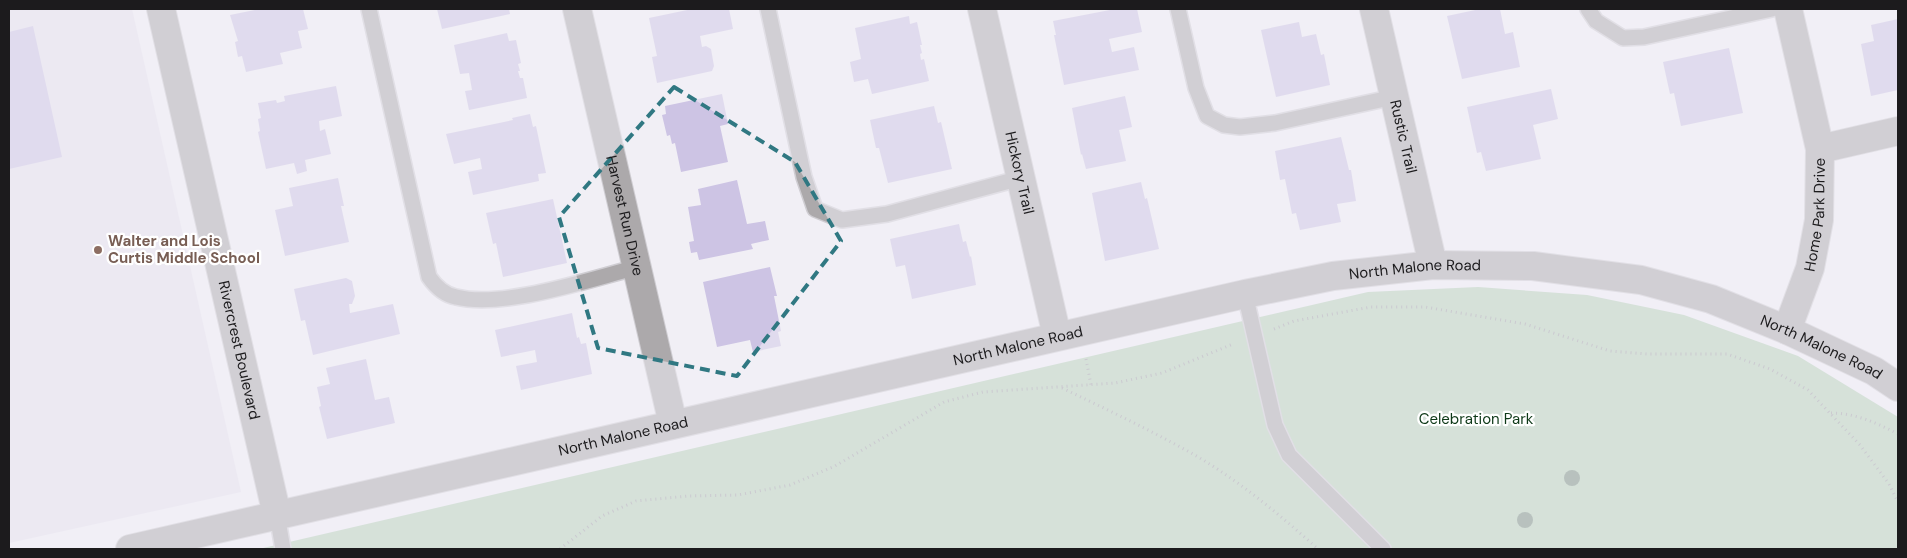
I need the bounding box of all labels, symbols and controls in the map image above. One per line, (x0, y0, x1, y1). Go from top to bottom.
street label: Rustic Trail (1385, 98, 1422, 175)
street label: Hickory Trail (1000, 129, 1039, 216)
street label: Harvest Run Drive (601, 153, 648, 278)
street label: Home Park Drive (1800, 158, 1830, 273)
place label: Walter and Lois Curtis Middle School (108, 231, 260, 268)
marker: Walter and Lois Curtis Middle School (92, 244, 104, 256)
street label: North Malone Road (1348, 255, 1481, 284)
street label: Rivercrest Boulevard (214, 279, 265, 422)
street label: North Malone Road (1757, 310, 1887, 384)
street label: North Malone Road (951, 321, 1085, 370)
park label: Celebration Park (1419, 409, 1534, 429)
street label: North Malone Road (556, 412, 690, 461)

